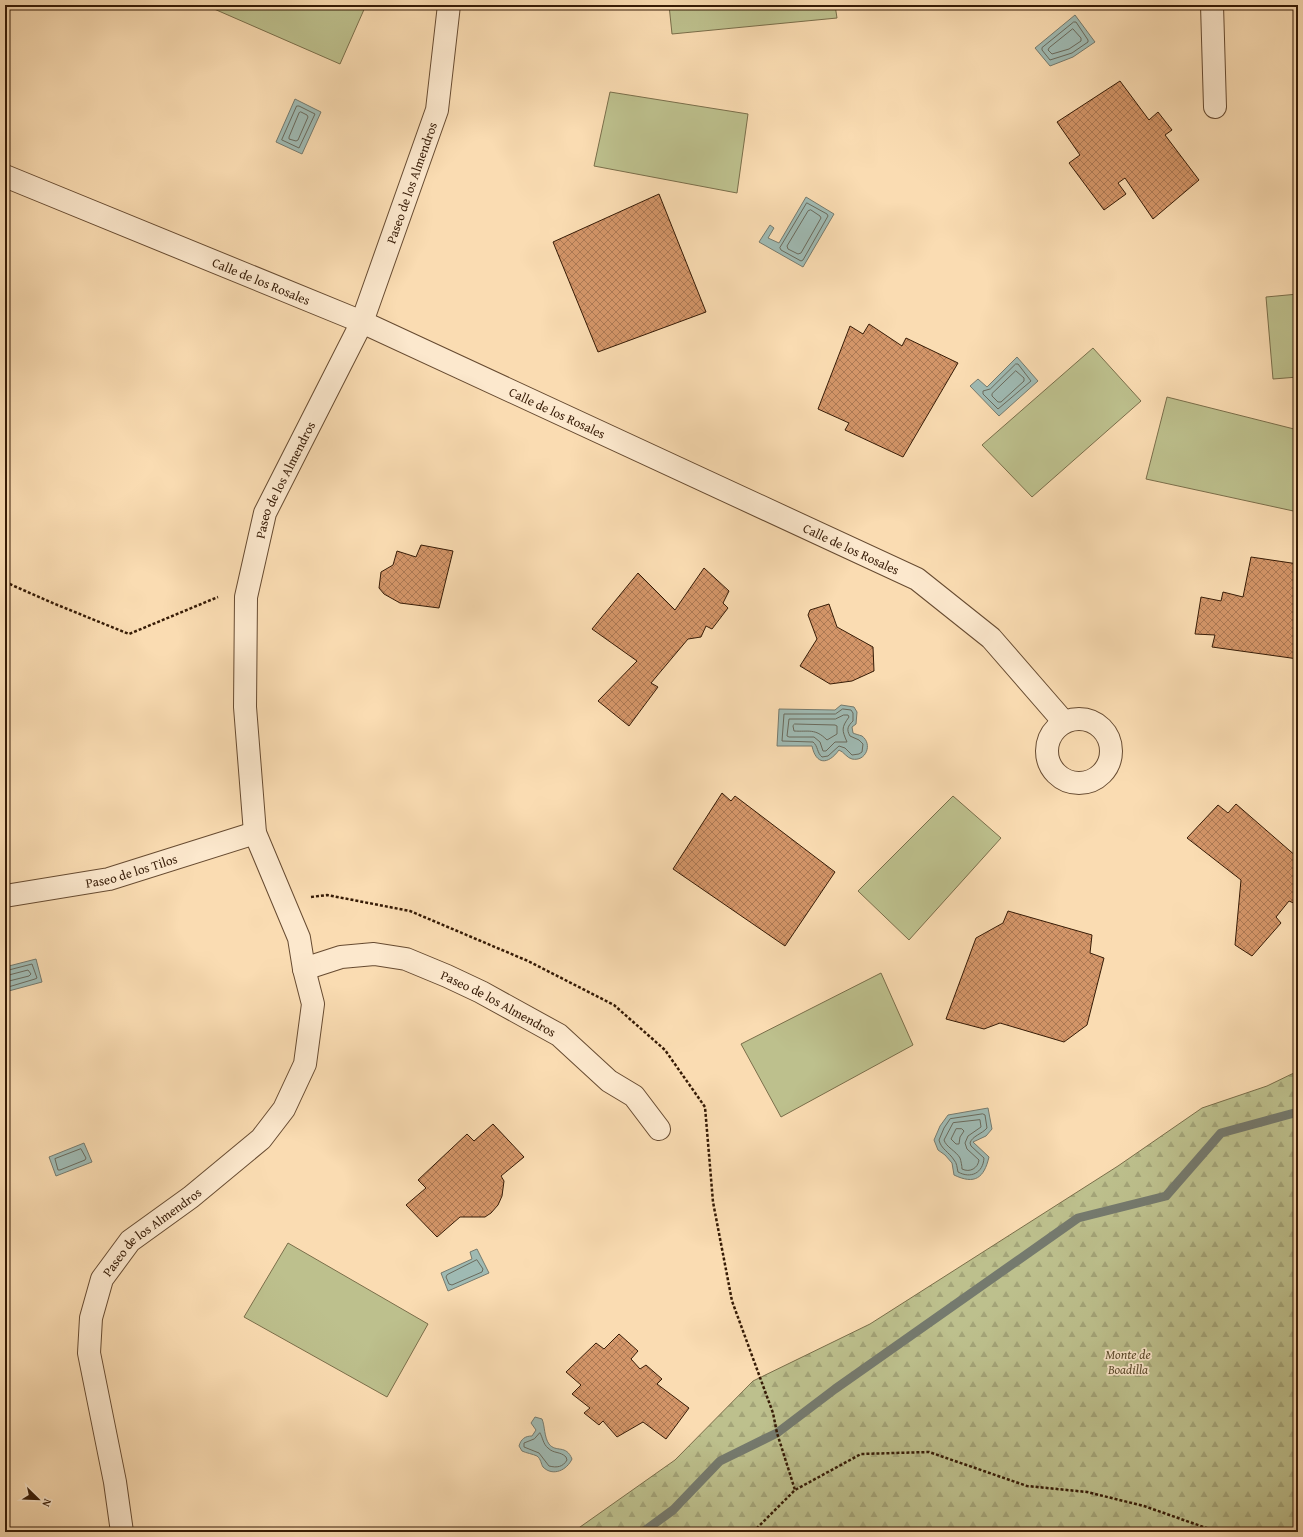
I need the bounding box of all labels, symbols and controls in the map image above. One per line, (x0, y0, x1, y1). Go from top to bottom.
street label: Paseo de los Almendros (381, 119, 442, 246)
street label: Calle de los Rosales (210, 252, 313, 309)
street label: Calle de los Rosales (506, 382, 609, 443)
street label: Paseo de los Almendros (250, 418, 320, 540)
street label: Calle de los Rosales (800, 518, 903, 579)
street label: Paseo de los Tilos (84, 849, 180, 892)
street label: Paseo de los Almendros (438, 965, 560, 1041)
street label: Paseo de los Almendros (98, 1183, 205, 1280)
park label: Monte de Boadilla (1105, 1345, 1151, 1379)
north arrow (18, 1479, 58, 1519)
text: N (38, 1496, 56, 1510)

